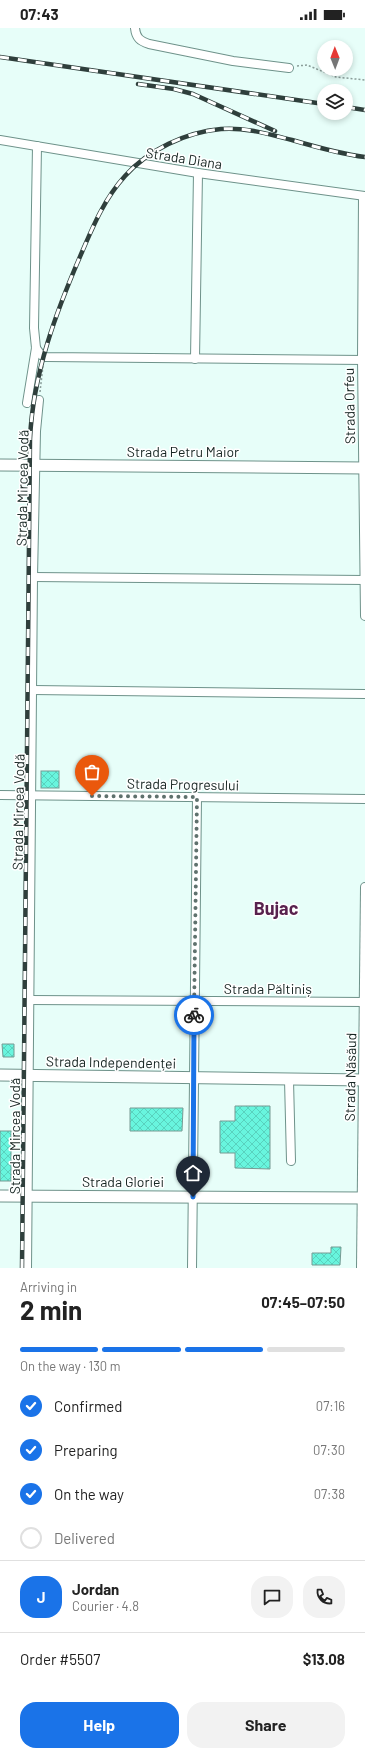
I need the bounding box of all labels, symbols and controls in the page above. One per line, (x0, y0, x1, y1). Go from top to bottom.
text: 07:43 (20, 5, 59, 23)
north arrow (317, 40, 353, 76)
map controls (317, 40, 353, 120)
button: layers (317, 84, 353, 120)
street label: Strada Diana (145, 144, 223, 172)
street label: Strada Orfeu (340, 368, 358, 444)
street label: Strada Mircea Vodă (12, 430, 32, 546)
street label: Strada Petru Maior (127, 443, 239, 460)
street label: Strada Mircea Vodă (8, 754, 28, 870)
pin (75, 755, 109, 796)
icon: bag (81, 761, 103, 783)
street label: Strada Progresului (127, 775, 239, 793)
district label: Bujac (254, 897, 299, 919)
street label: Strada Păltiniș (224, 980, 312, 997)
courier (174, 995, 214, 1035)
icon: bike (183, 1004, 205, 1026)
street label: Strada Năsăud (341, 1032, 359, 1122)
street label: Strada Independenței (46, 1052, 176, 1072)
street label: Strada Mircea Vodă (6, 1078, 23, 1194)
pin (176, 1156, 210, 1197)
icon: home (182, 1162, 204, 1184)
street label: Strada Gloriei (82, 1173, 164, 1190)
text: Arriving in (20, 1279, 77, 1295)
text: 07:45–07:50 (261, 1293, 345, 1311)
text: 2 min (20, 1294, 82, 1325)
text: On the way · 130 m (20, 1358, 121, 1374)
icon: check (20, 1395, 42, 1417)
text: Confirmed (54, 1397, 122, 1415)
text: 07:16 (316, 1398, 345, 1414)
icon: check (20, 1439, 42, 1461)
text: Preparing (54, 1441, 118, 1459)
text: 07:30 (313, 1442, 345, 1458)
icon: check (20, 1483, 42, 1505)
text: On the way (54, 1485, 124, 1503)
text: 07:38 (314, 1486, 345, 1502)
text: Delivered (54, 1529, 115, 1547)
button: chat (251, 1576, 293, 1618)
button: phone (303, 1576, 345, 1618)
text: Jordan (72, 1580, 119, 1598)
text: J (37, 1588, 45, 1606)
text: Courier · 4.8 (72, 1598, 139, 1614)
text: Order #5507 (20, 1650, 100, 1668)
text: $13.08 (303, 1650, 345, 1668)
button: Help (20, 1702, 179, 1748)
button: Share (187, 1702, 345, 1748)

